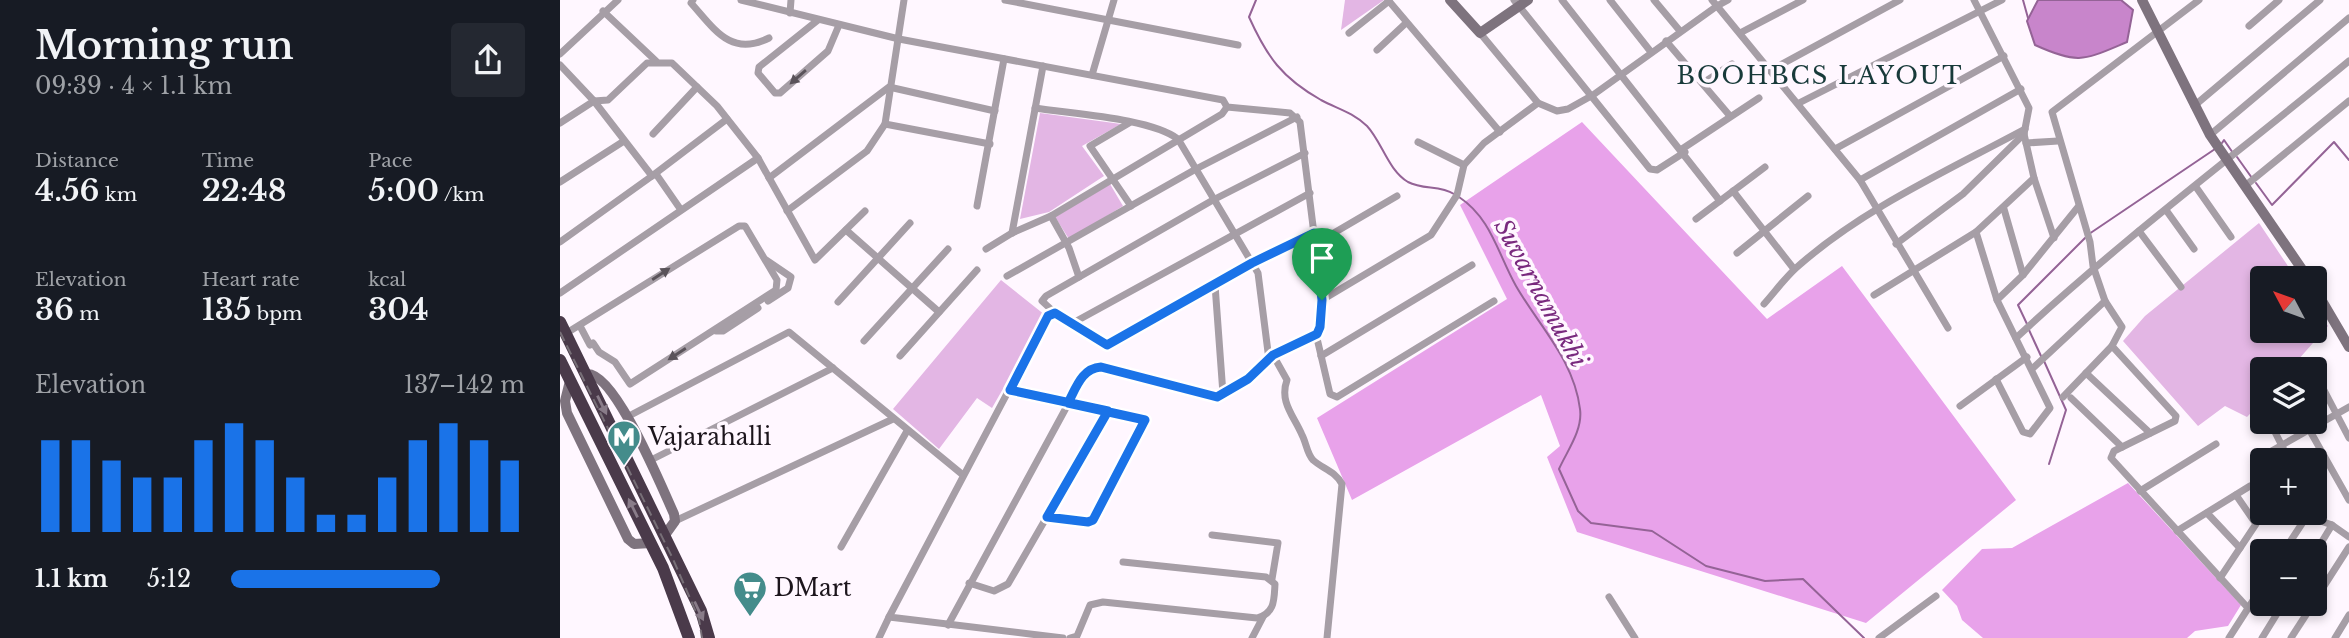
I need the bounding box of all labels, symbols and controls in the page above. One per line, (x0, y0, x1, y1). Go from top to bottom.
text: Morning run (35, 22, 294, 69)
button: share (451, 23, 525, 97)
district label: BOOHBCS LAYOUT (1676, 61, 1964, 90)
one-way arrow (789, 69, 807, 85)
text: 09:39 · 4 × 1.1 km (35, 72, 232, 100)
text: Distance (35, 149, 119, 172)
text: Time (202, 149, 254, 172)
text: Pace (368, 149, 413, 172)
text: 4.56 (35, 172, 100, 209)
text: 22:48 (202, 172, 287, 209)
text: 5:00 (368, 172, 439, 209)
text: km (100, 183, 137, 206)
text: /km (439, 183, 484, 206)
water label: Suvarnamukhi (1488, 214, 1594, 373)
pin (1292, 228, 1352, 300)
icon: arrive (1303, 239, 1341, 277)
north arrow (2250, 266, 2328, 343)
map controls (2250, 266, 2327, 616)
one-way arrow (652, 267, 671, 280)
text: Elevation (35, 268, 127, 291)
text: Heart rate (202, 268, 300, 291)
text: kcal (368, 268, 406, 291)
text: 36 (35, 291, 74, 328)
text: 135 (202, 291, 251, 328)
text: 304 (368, 291, 429, 328)
text: m (74, 302, 100, 325)
text: bpm (251, 302, 302, 325)
one-way arrow (668, 348, 687, 361)
button: layers (2250, 357, 2327, 434)
text: Elevation (35, 371, 146, 399)
text: 137–142 m (404, 371, 525, 399)
one-way arrow (596, 395, 607, 415)
metro station icon: Vajarahalli (605, 418, 643, 467)
place label: Vajarahalli (647, 423, 772, 451)
button: + (2250, 448, 2327, 525)
one-way arrow (628, 498, 639, 518)
button: − (2250, 539, 2327, 616)
text: 1.1 km (35, 565, 108, 593)
text: 5:12 (147, 565, 191, 593)
supermarket icon: DMart (731, 569, 769, 618)
place label: DMart (774, 574, 852, 602)
one-way arrow (694, 601, 705, 621)

